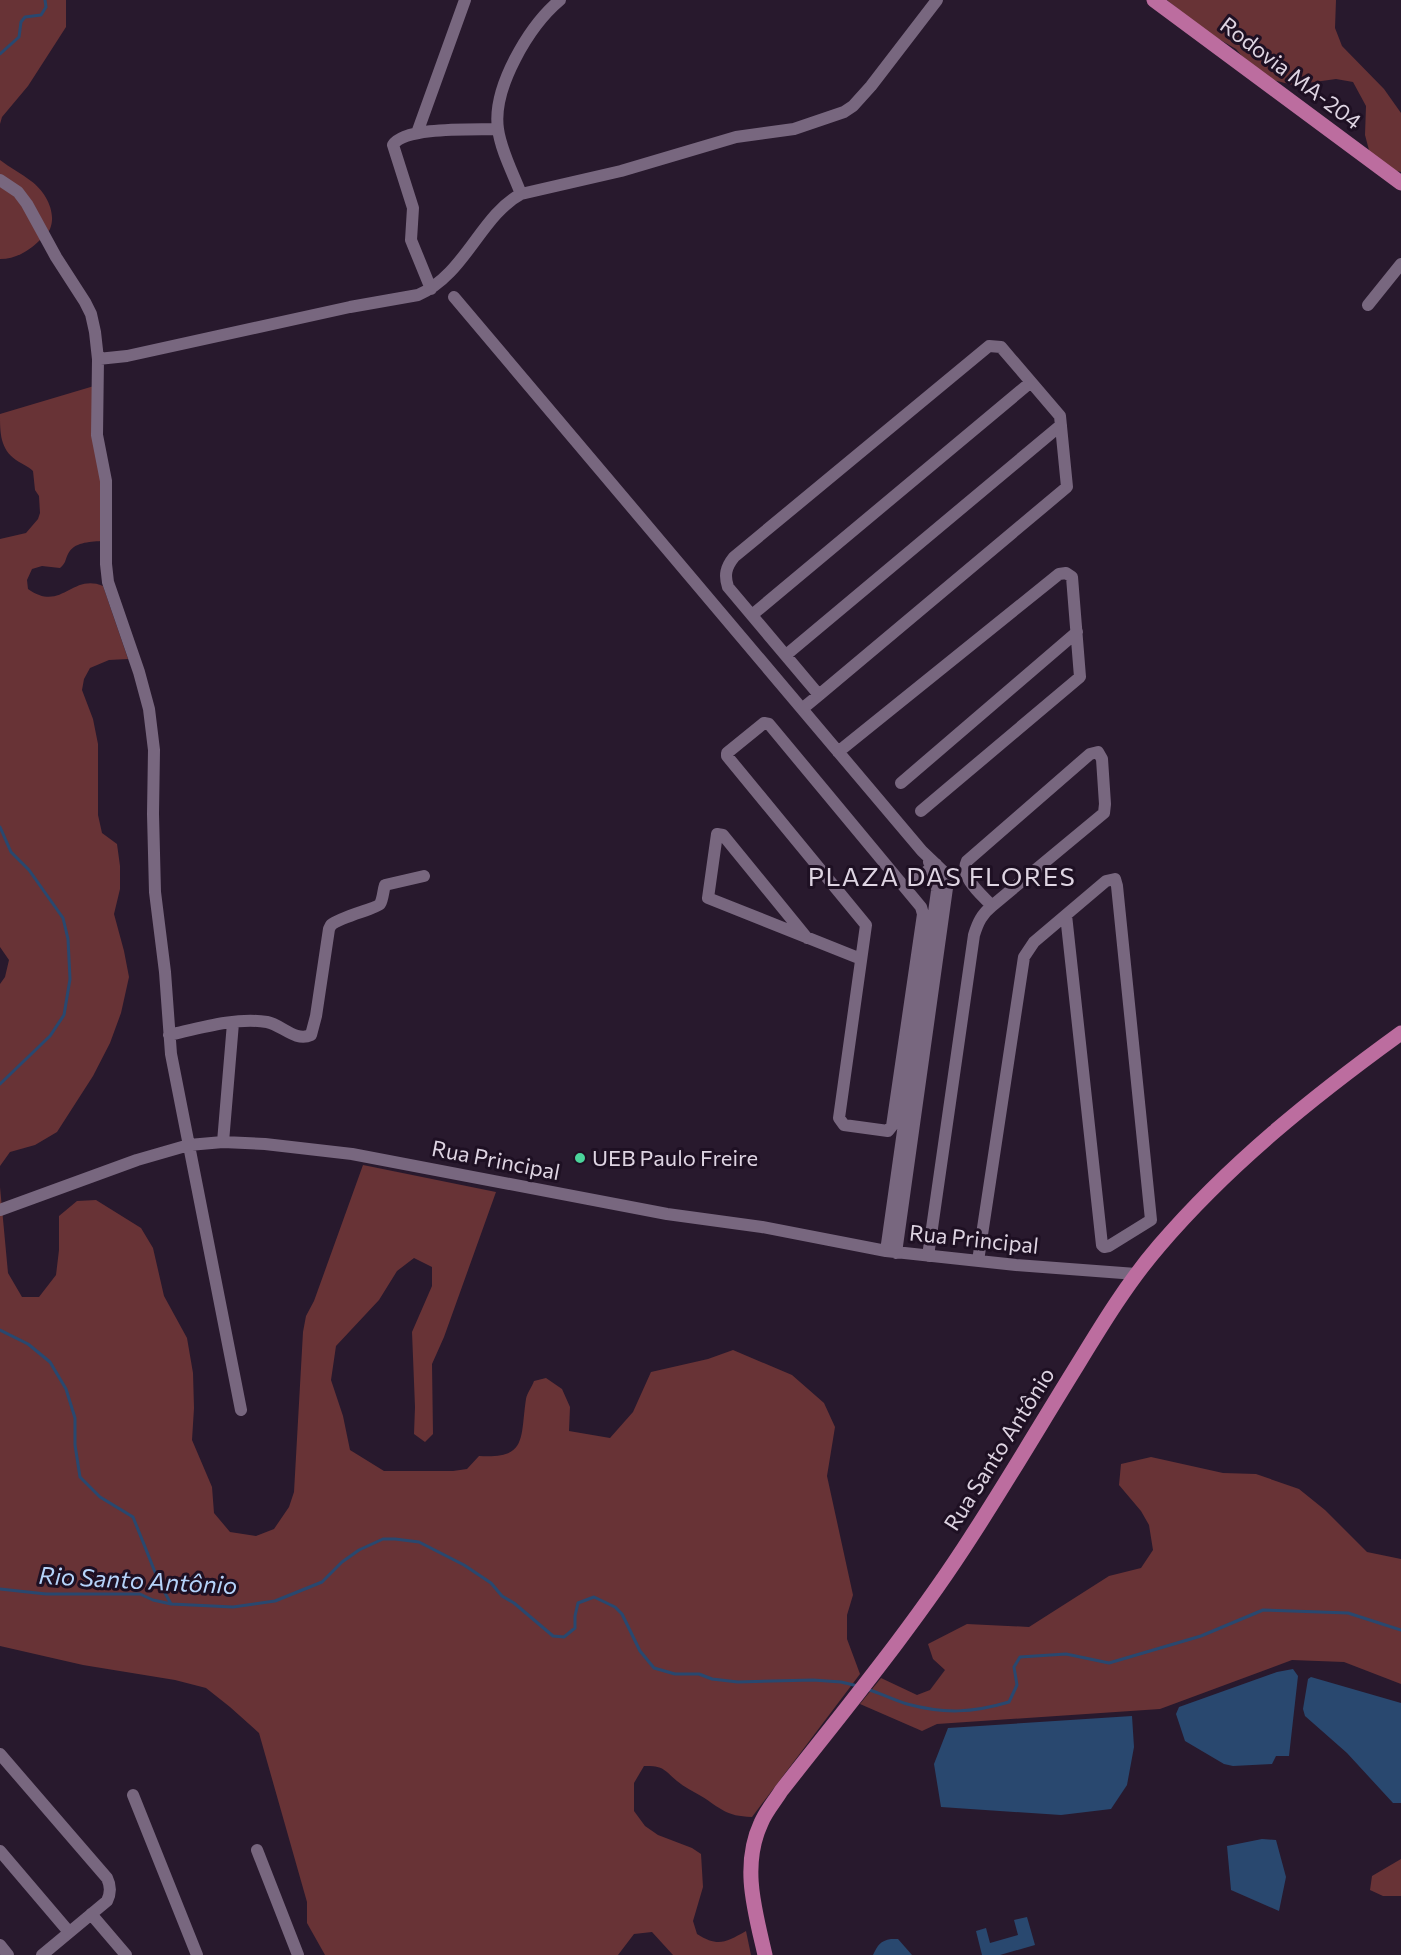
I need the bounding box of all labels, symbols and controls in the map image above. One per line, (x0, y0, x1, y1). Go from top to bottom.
street label: Rodovia MA-204 (1215, 11, 1367, 135)
district label: PLAZA DAS FLORES (808, 860, 1076, 891)
street label: Rua Principal (430, 1134, 563, 1185)
place label: UEB Paulo Freire (592, 1144, 758, 1171)
marker: UEB Paulo Freire (573, 1151, 587, 1165)
street label: Rua Principal (908, 1218, 1040, 1259)
street label: Rua Santo Antônio (938, 1362, 1060, 1535)
water label: Rio Santo Antônio (38, 1560, 238, 1599)

